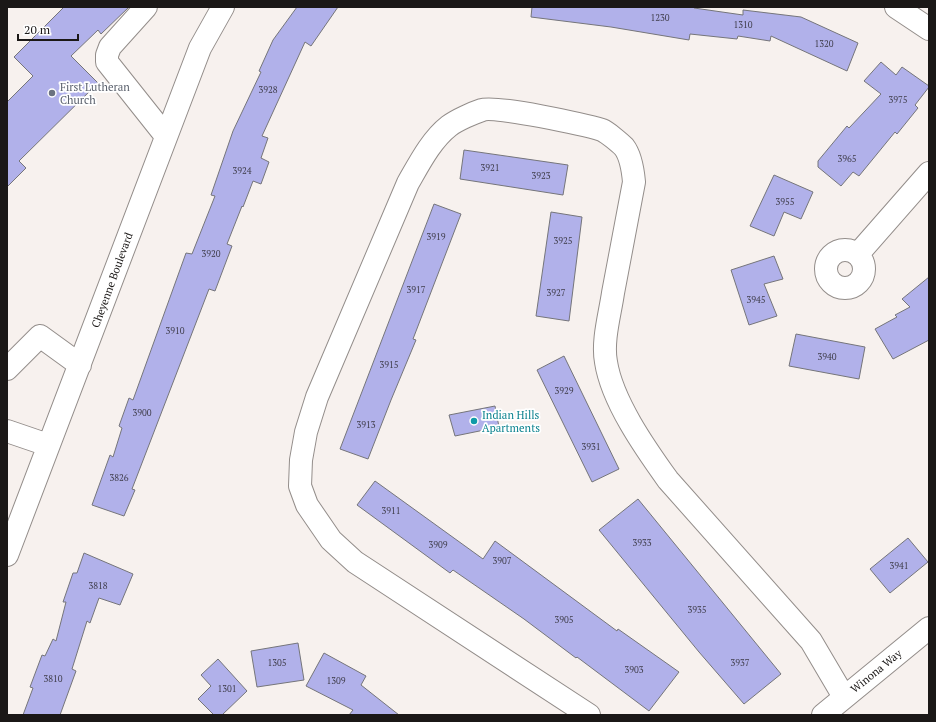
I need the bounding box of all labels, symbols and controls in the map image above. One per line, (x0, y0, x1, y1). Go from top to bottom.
house number: 1230 (650, 12, 670, 24)
scale bar (18, 16, 78, 42)
house number: 1310 (733, 19, 753, 31)
text: 20 m (24, 22, 51, 37)
house number: 1320 (814, 38, 834, 50)
place label: First Lutheran Church (60, 80, 130, 107)
house number: 3928 (258, 84, 278, 96)
marker: First Lutheran Church (47, 88, 57, 98)
house number: 3975 (888, 94, 908, 106)
house number: 3965 (837, 153, 857, 165)
house number: 3921 (480, 162, 500, 174)
house number: 3924 (232, 165, 252, 177)
house number: 3923 (531, 170, 551, 182)
house number: 3955 (775, 196, 795, 208)
street label: Cheyenne Boulevard (88, 230, 136, 330)
house number: 3919 (426, 231, 446, 243)
house number: 3925 (553, 235, 573, 247)
house number: 3920 (201, 248, 221, 260)
house number: 3917 (406, 284, 426, 296)
house number: 3927 (546, 287, 566, 299)
house number: 3945 (746, 294, 766, 306)
house number: 3910 (165, 325, 185, 337)
house number: 3940 (817, 351, 837, 363)
house number: 3915 (379, 359, 399, 371)
house number: 3929 (554, 385, 574, 397)
house number: 3900 (132, 407, 152, 419)
place label: Indian Hills Apartments (482, 408, 540, 435)
marker: Indian Hills Apartments (469, 416, 479, 426)
house number: 3913 (356, 419, 376, 431)
house number: 3931 (581, 441, 601, 453)
house number: 3826 (109, 472, 129, 484)
house number: 3911 (381, 505, 401, 517)
house number: 3933 (632, 537, 652, 549)
house number: 3909 (428, 539, 448, 551)
house number: 3907 (492, 555, 512, 567)
house number: 3941 (889, 560, 909, 572)
house number: 3818 (88, 580, 108, 592)
house number: 3935 (687, 604, 707, 616)
house number: 3905 (554, 614, 574, 626)
street label: Winona Way (848, 646, 905, 696)
house number: 1305 (267, 657, 287, 669)
house number: 3937 (730, 657, 750, 669)
house number: 3903 (624, 664, 644, 676)
house number: 3810 (43, 673, 63, 685)
house number: 1309 (326, 675, 346, 687)
house number: 1301 (217, 683, 237, 695)

